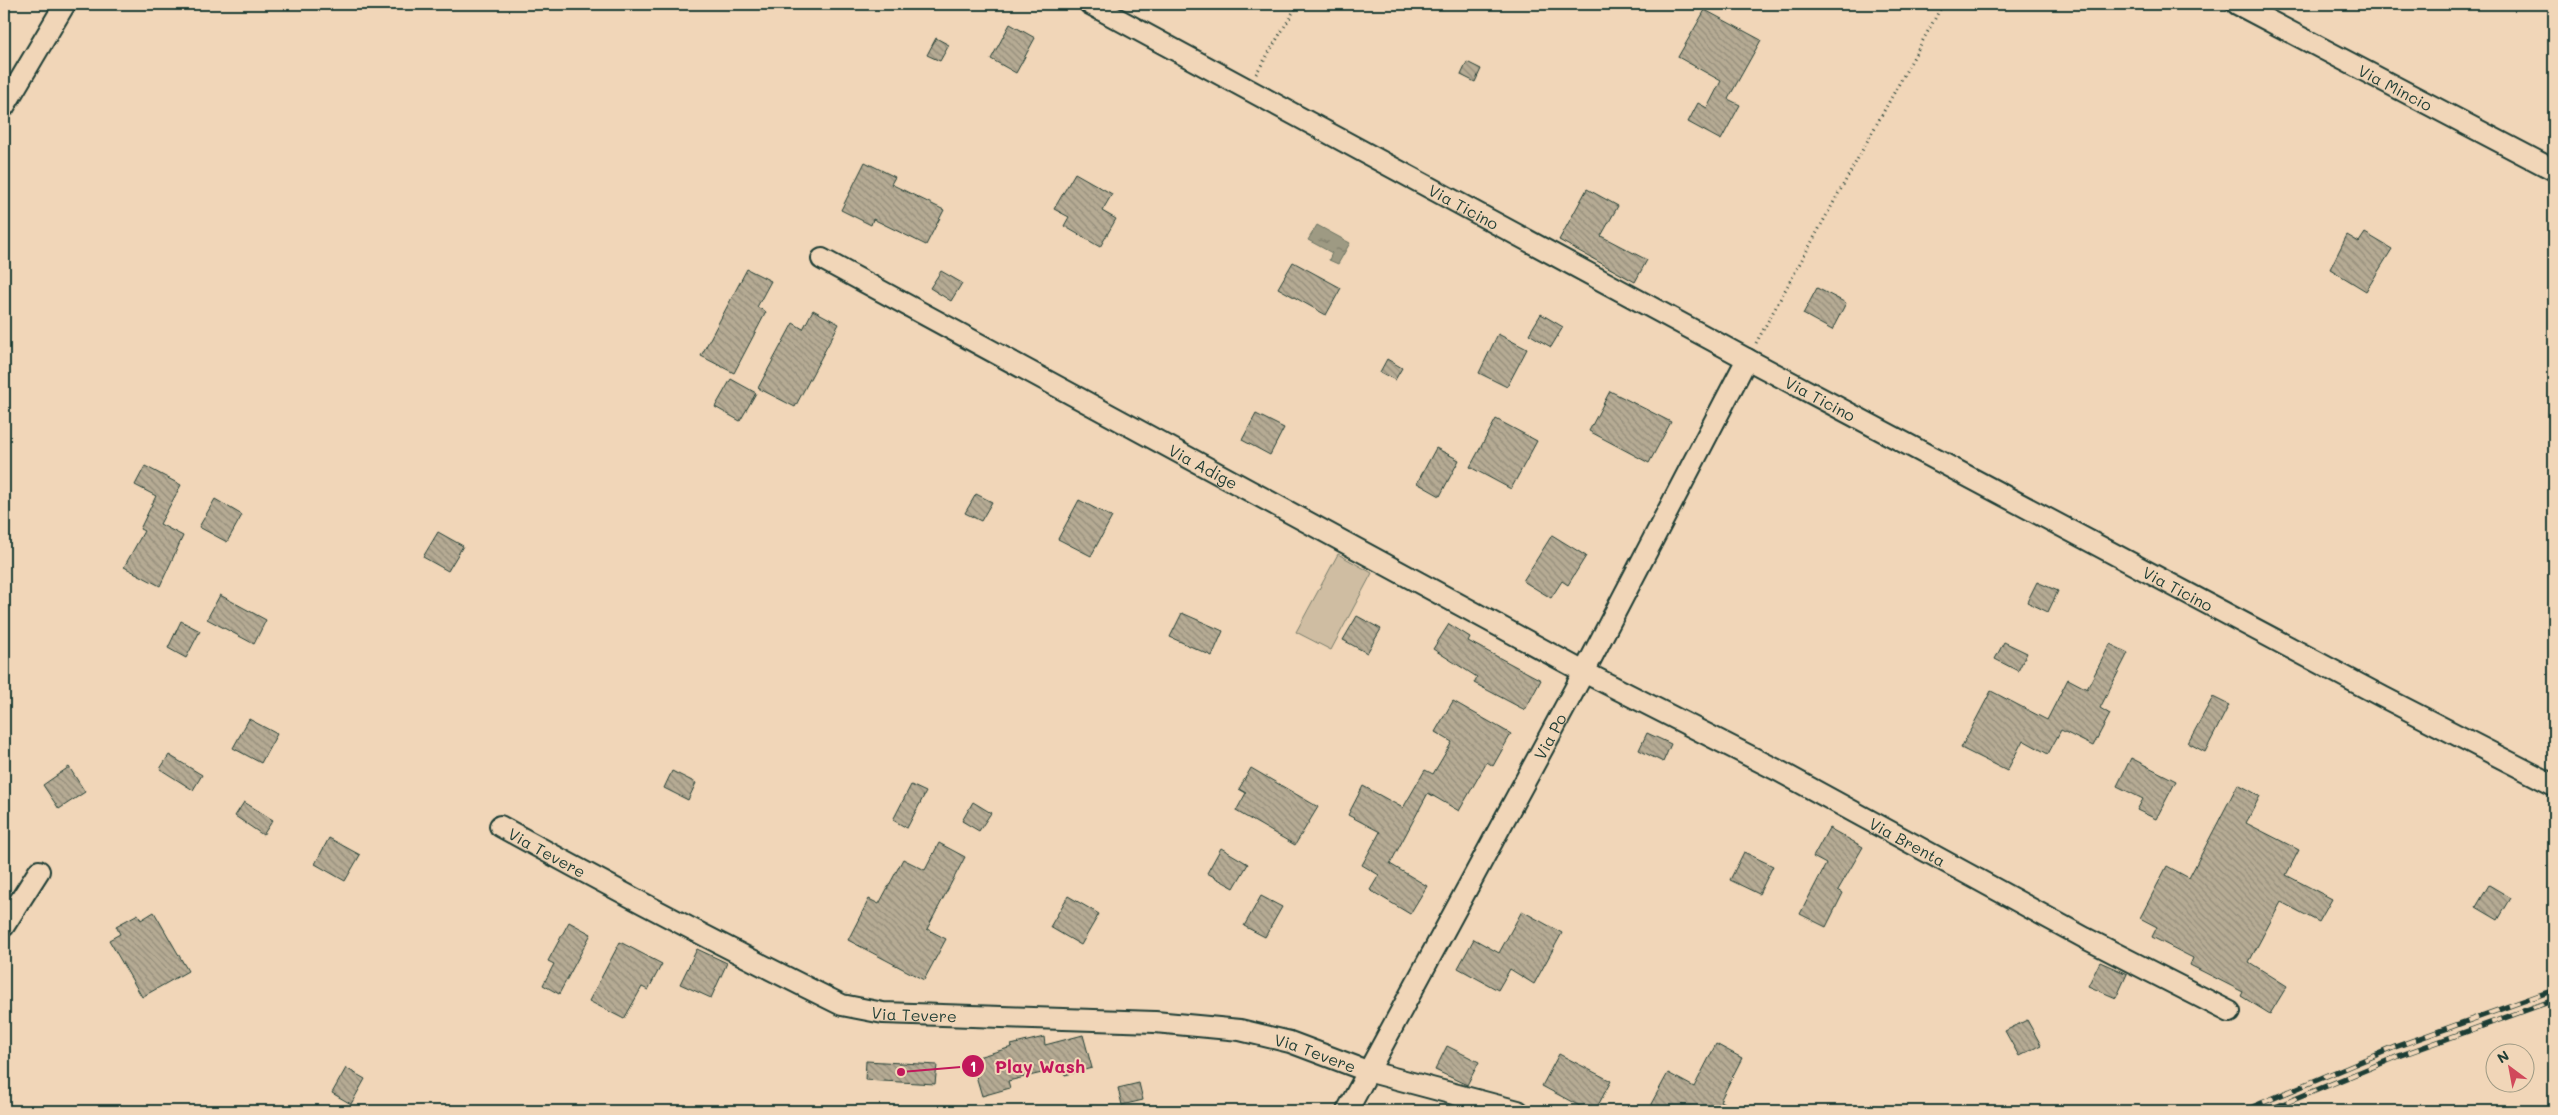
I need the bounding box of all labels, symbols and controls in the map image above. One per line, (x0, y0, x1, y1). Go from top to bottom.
street label: Via Mincio (2355, 59, 2436, 115)
street label: Via Ticino (1425, 179, 1503, 234)
street label: Via Ticino (1782, 371, 1859, 425)
street label: Via Adige (1165, 439, 1242, 493)
street label: Via Ticino (2139, 561, 2217, 615)
street label: Via Po (1528, 709, 1570, 763)
street label: Via Brenta (1866, 812, 1950, 871)
street label: Via Tevere (505, 822, 590, 882)
street label: Via Tevere (870, 1000, 957, 1026)
street label: Via Tevere (1272, 1028, 1359, 1076)
north arrow (2486, 1042, 2536, 1092)
text: N (2493, 1046, 2512, 1067)
callout: Play Wash (960, 1050, 1096, 1083)
text: Play Wash (995, 1054, 1085, 1078)
text: 1 (970, 1056, 976, 1076)

